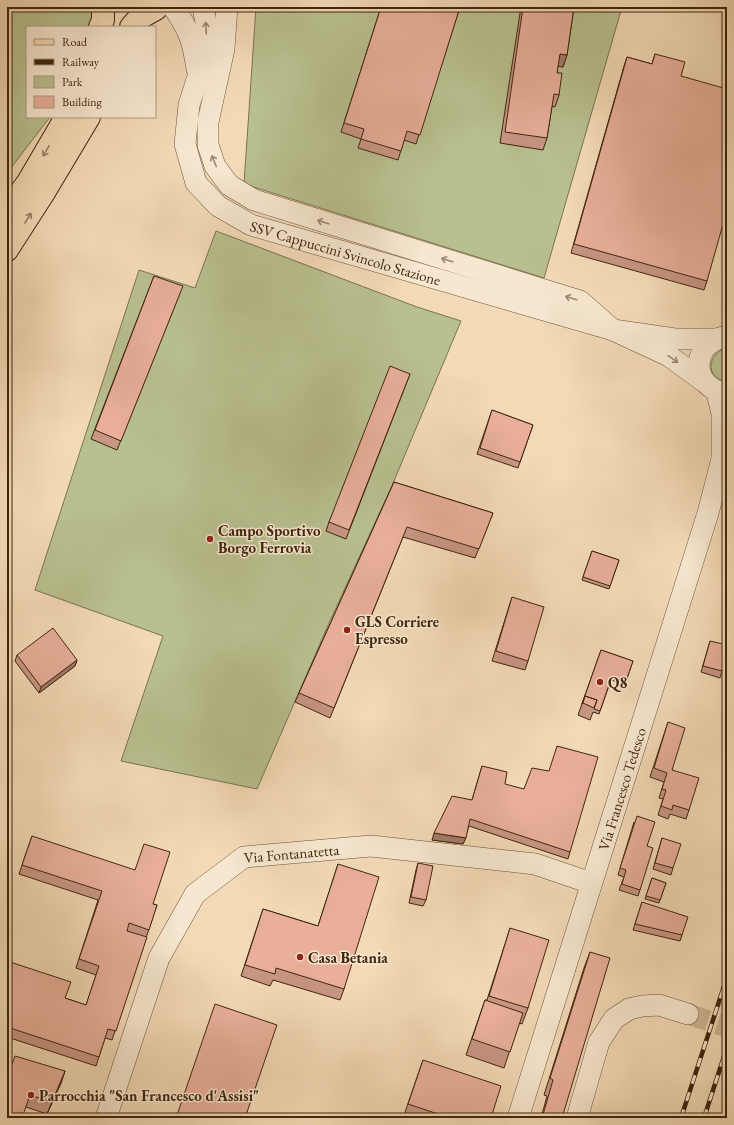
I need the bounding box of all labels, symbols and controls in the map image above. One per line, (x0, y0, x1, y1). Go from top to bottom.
one-way arrow (202, 22, 210, 35)
legend (26, 26, 156, 118)
text: Road (62, 34, 88, 50)
text: Railway (62, 54, 100, 70)
text: Park (62, 74, 83, 90)
text: Building (62, 94, 103, 110)
one-way arrow (42, 145, 50, 157)
one-way arrow (209, 155, 217, 167)
one-way arrow (24, 212, 32, 223)
street label: SSV Cappuccini Svincolo Stazione (248, 216, 443, 289)
one-way arrow (317, 217, 329, 225)
one-way arrow (441, 256, 454, 263)
one-way arrow (565, 294, 578, 301)
one-way arrow (667, 356, 679, 364)
place label: Campo Sportivo Borgo Ferrovia (218, 521, 321, 557)
marker: Campo Sportivo Borgo Ferrovia (205, 534, 215, 544)
place label: GLS Corriere Espresso (355, 612, 439, 648)
marker: GLS Corriere Espresso (342, 625, 352, 635)
place label: Q8 (608, 673, 627, 692)
marker: Q8 (595, 677, 605, 687)
street label: Via Francesco Tedesco (593, 725, 650, 853)
street label: Via Fontanatetta (243, 839, 340, 866)
place label: Casa Betania (308, 948, 388, 967)
marker: Casa Betania (295, 952, 305, 962)
place label: Parrocchia "San Francesco d'Assisi" (39, 1086, 259, 1105)
marker: Parrocchia "San Francesco d'Assisi" (26, 1090, 36, 1100)

